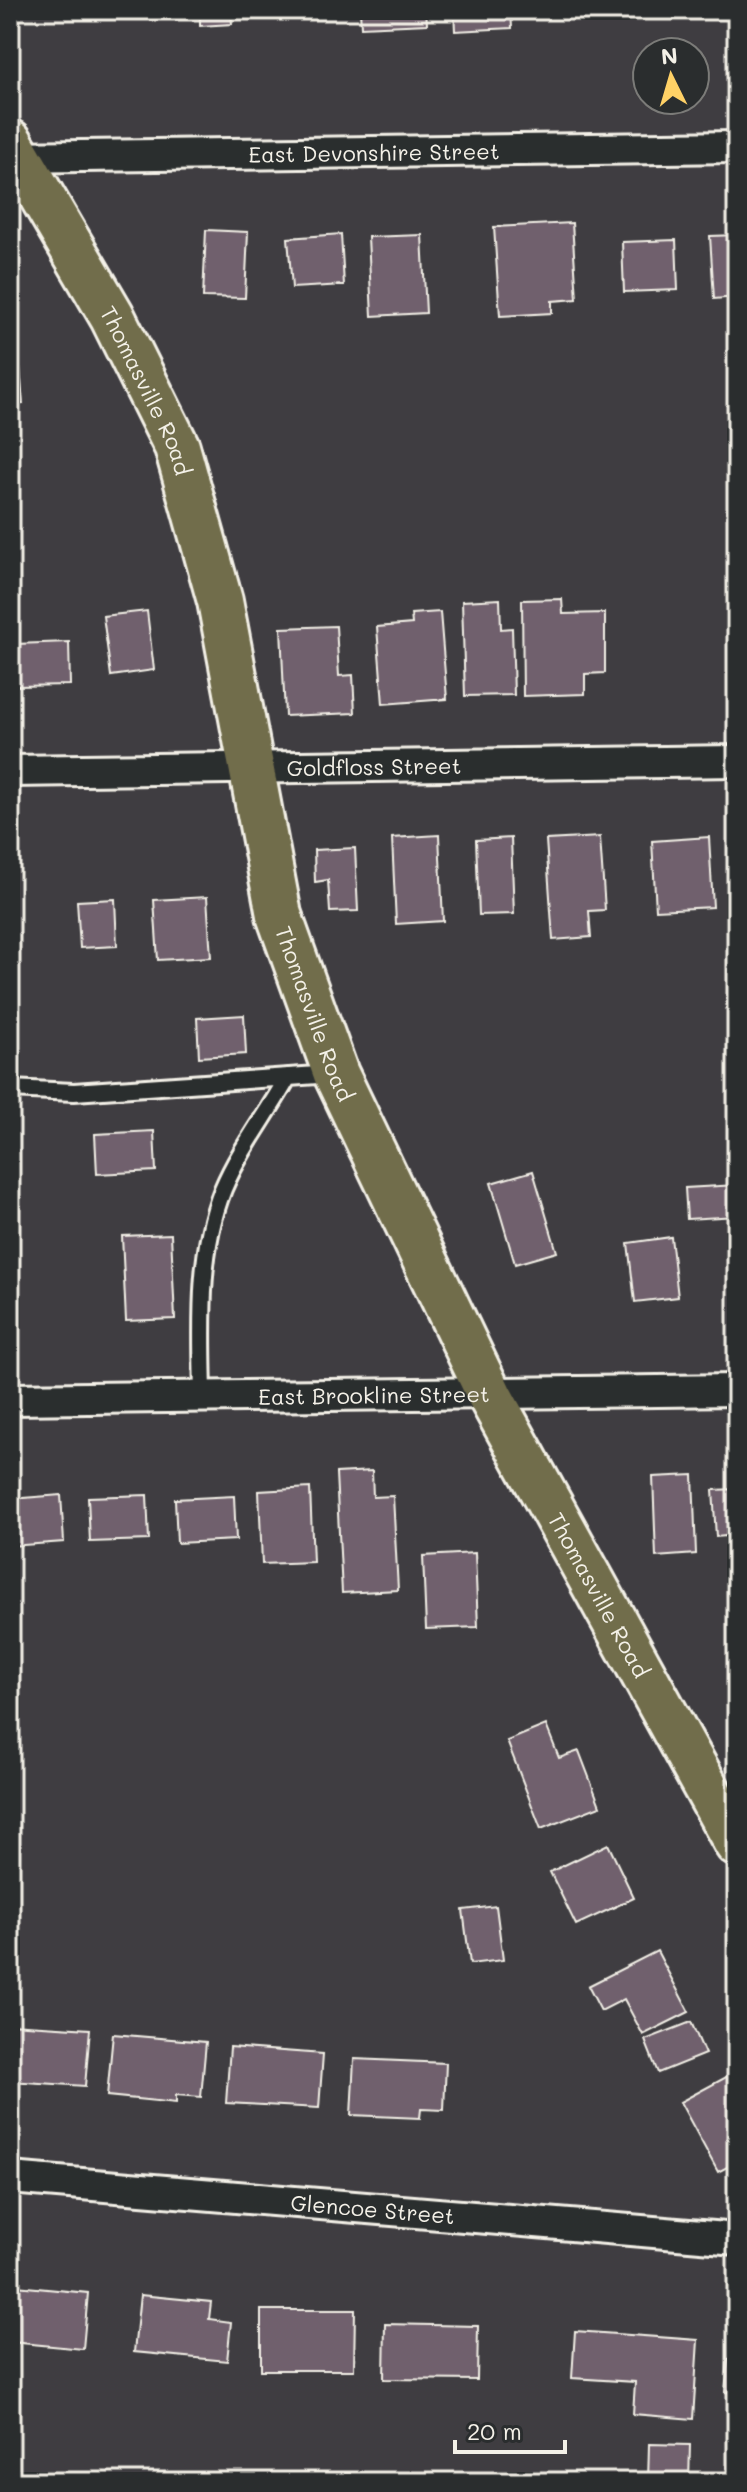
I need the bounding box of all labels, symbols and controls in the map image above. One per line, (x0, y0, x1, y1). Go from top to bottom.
north arrow (631, 36, 711, 116)
text: N (660, 40, 679, 71)
street label: East Devonshire Street (248, 136, 500, 168)
street label: Thomasville Road (94, 300, 199, 478)
street label: Goldfloss Street (287, 750, 461, 782)
street label: Thomasville Road (270, 922, 361, 1106)
street label: East Brookline Street (258, 1379, 490, 1410)
street label: Thomasville Road (542, 1507, 657, 1683)
street label: Glencoe Street (290, 2187, 456, 2230)
scale bar (455, 2404, 565, 2454)
text: 20 m (467, 2415, 522, 2446)

